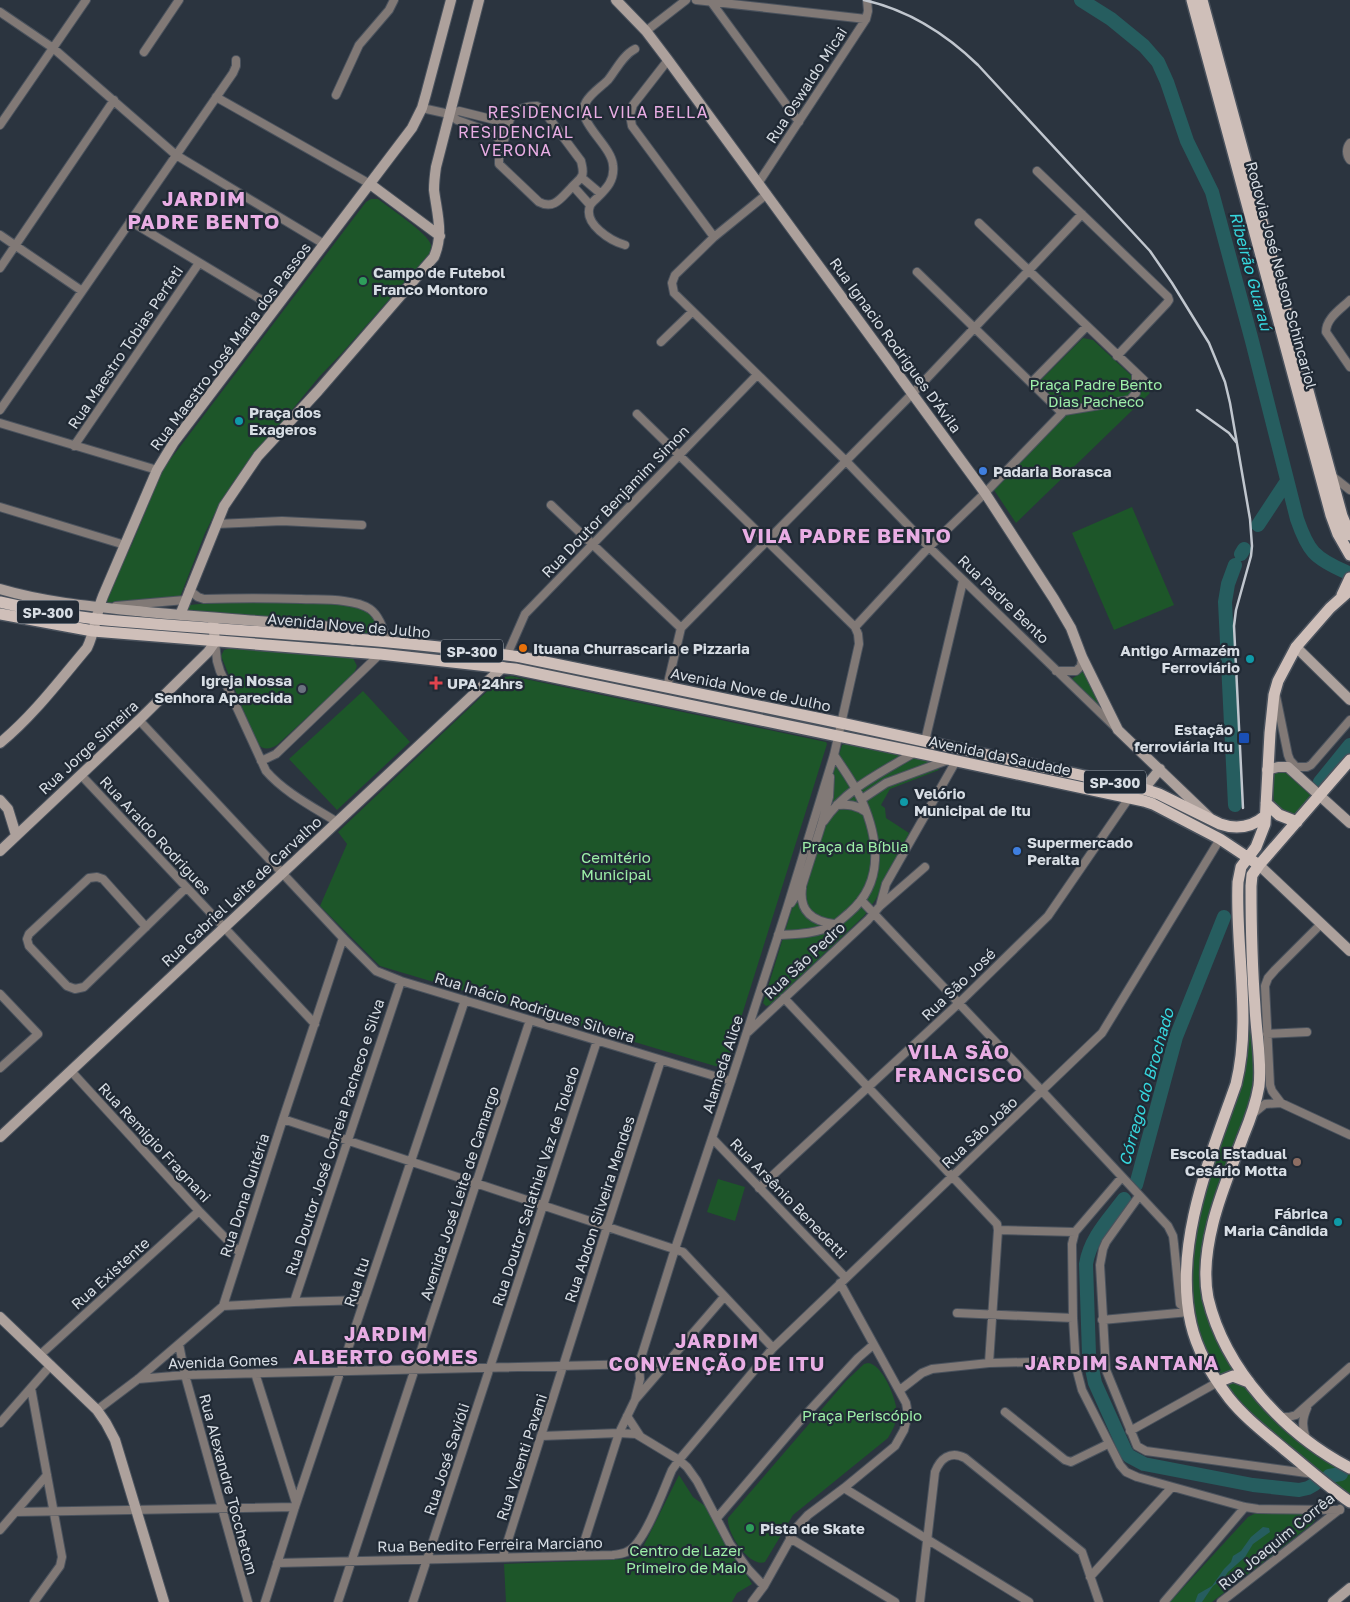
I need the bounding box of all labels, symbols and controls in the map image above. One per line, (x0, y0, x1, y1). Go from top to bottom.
street label: Rua Oswaldo Micai (762, 24, 850, 146)
district label: RESIDENCIAL VILA BELLA (488, 102, 708, 122)
district label: RESIDENCIAL VERONA (458, 122, 574, 160)
street label: Rodovia José Nelson Schincariol (1243, 159, 1321, 391)
district label: JARDIM PADRE BENTO (128, 186, 280, 233)
water label: Ribeirão Guaraú (1226, 209, 1277, 334)
street label: Rua Maestro José Maria dos Passos (146, 238, 314, 454)
street label: Rua Ignacio Rodrigues D'Ávila (826, 254, 966, 436)
street label: Rua Maestro Tobias Perfeti (64, 262, 186, 432)
place label: Campo de Futebol Franco Montoro (373, 263, 505, 298)
marker: Campo de Futebol Franco Montoro (357, 275, 369, 287)
park label: Praça Padre Bento Dias Pacheco (1030, 375, 1162, 410)
place label: Praça dos Exageros (249, 403, 321, 438)
marker: Praça dos Exageros (233, 415, 245, 427)
street label: Rua Doutor Benjamim Simon (538, 421, 692, 581)
place label: Padaria Borasca (993, 462, 1112, 480)
marker: Padaria Borasca (977, 465, 989, 477)
district label: VILA PADRE BENTO (742, 523, 952, 547)
street label: Rua Padre Bento (955, 551, 1053, 647)
road number: SP-300 (17, 600, 79, 624)
street label: Avenida Nove de Julho (267, 609, 431, 641)
place label: Ituana Churrascaria e Pizzaria (533, 639, 750, 657)
road number: SP-300 (441, 640, 503, 662)
place label: Antigo Armazém Ferroviário (1120, 641, 1240, 676)
marker: Ituana Churrascaria e Pizzaria (517, 642, 529, 654)
marker: Antigo Armazém Ferroviário (1244, 653, 1256, 665)
street label: Avenida Nove de Julho (669, 663, 833, 715)
place label: Igreja Nossa Senhora Aparecida (154, 671, 292, 706)
place label: UPA 24hrs (447, 674, 523, 692)
marker: UPA 24hrs (429, 676, 443, 690)
marker: Igreja Nossa Senhora Aparecida (296, 683, 308, 695)
street label: Rua Jorge Simeira (34, 696, 142, 798)
place label: Estação ferroviária Itu (1134, 720, 1233, 755)
street label: Avenida da Saudade (927, 731, 1073, 779)
marker: Estação ferroviária Itu (1237, 731, 1251, 745)
road number: SP-300 (1084, 770, 1146, 794)
street label: Rua Araldo Rodrigues (97, 772, 216, 898)
place label: Velório Municipal de Itu (914, 784, 1031, 819)
marker: Velório Municipal de Itu (898, 796, 910, 808)
street label: Rua Gabriel Leite de Carvalho (157, 812, 325, 970)
place label: Supermercado Peralta (1027, 833, 1133, 868)
park label: Praça da Bíblia (802, 837, 908, 855)
marker: Supermercado Peralta (1011, 845, 1023, 857)
park label: Cemitério Municipal (581, 848, 651, 883)
street label: Rua São Pedro (760, 918, 848, 1002)
street label: Rua São José (917, 944, 999, 1024)
street label: Rua Inácio Rodrigues Silveira (433, 968, 637, 1046)
street label: Rua Doutor José Correia Pacheco e Silva (281, 996, 387, 1278)
water label: Córrego do Brochado (1114, 1005, 1178, 1168)
street label: Alameda Alice (698, 1012, 746, 1115)
district label: VILA SÃO FRANCISCO (895, 1039, 1023, 1086)
street label: Rua Doutor Salathiel Vaz de Toledo (488, 1064, 582, 1308)
street label: Rua Remigio Fragnani (95, 1079, 215, 1205)
street label: Avenida José Leite de Camargo (416, 1084, 502, 1302)
street label: Rua São João (937, 1092, 1021, 1172)
street label: Rua Abdon Silveira Mendes (560, 1113, 638, 1305)
street label: Rua Dona Quitéria (215, 1131, 273, 1259)
street label: Rua Arsênio Benedetti (727, 1134, 851, 1262)
place label: Escola Estadual Cesário Motta (1170, 1144, 1287, 1179)
marker: Escola Estadual Cesário Motta (1291, 1156, 1303, 1168)
place label: Fábrica Maria Cândida (1224, 1204, 1328, 1239)
marker: Fábrica Maria Cândida (1332, 1216, 1344, 1228)
street label: Rua Existente (67, 1233, 153, 1313)
street label: Rua Itu (340, 1255, 372, 1309)
district label: JARDIM ALBERTO GOMES (293, 1321, 479, 1368)
district label: JARDIM CONVENÇÃO DE ITU (609, 1328, 825, 1375)
street label: Avenida Gomes (168, 1350, 278, 1372)
district label: JARDIM SANTANA (1025, 1350, 1219, 1374)
street label: Rua Vicenti Pavani (492, 1391, 550, 1523)
street label: Rua Alexandre Tocchetom (196, 1392, 262, 1576)
street label: Rua José Savióli (419, 1401, 473, 1517)
park label: Praça Periscópio (802, 1406, 922, 1424)
street label: Rua Joaquim Corrêa (1214, 1489, 1338, 1593)
place label: Pista de Skate (760, 1519, 865, 1537)
marker: Pista de Skate (744, 1522, 756, 1534)
street label: Rua Benedito Ferreira Marciano (377, 1533, 603, 1555)
park label: Centro de Lazer Primeiro de Maio (626, 1541, 746, 1576)

